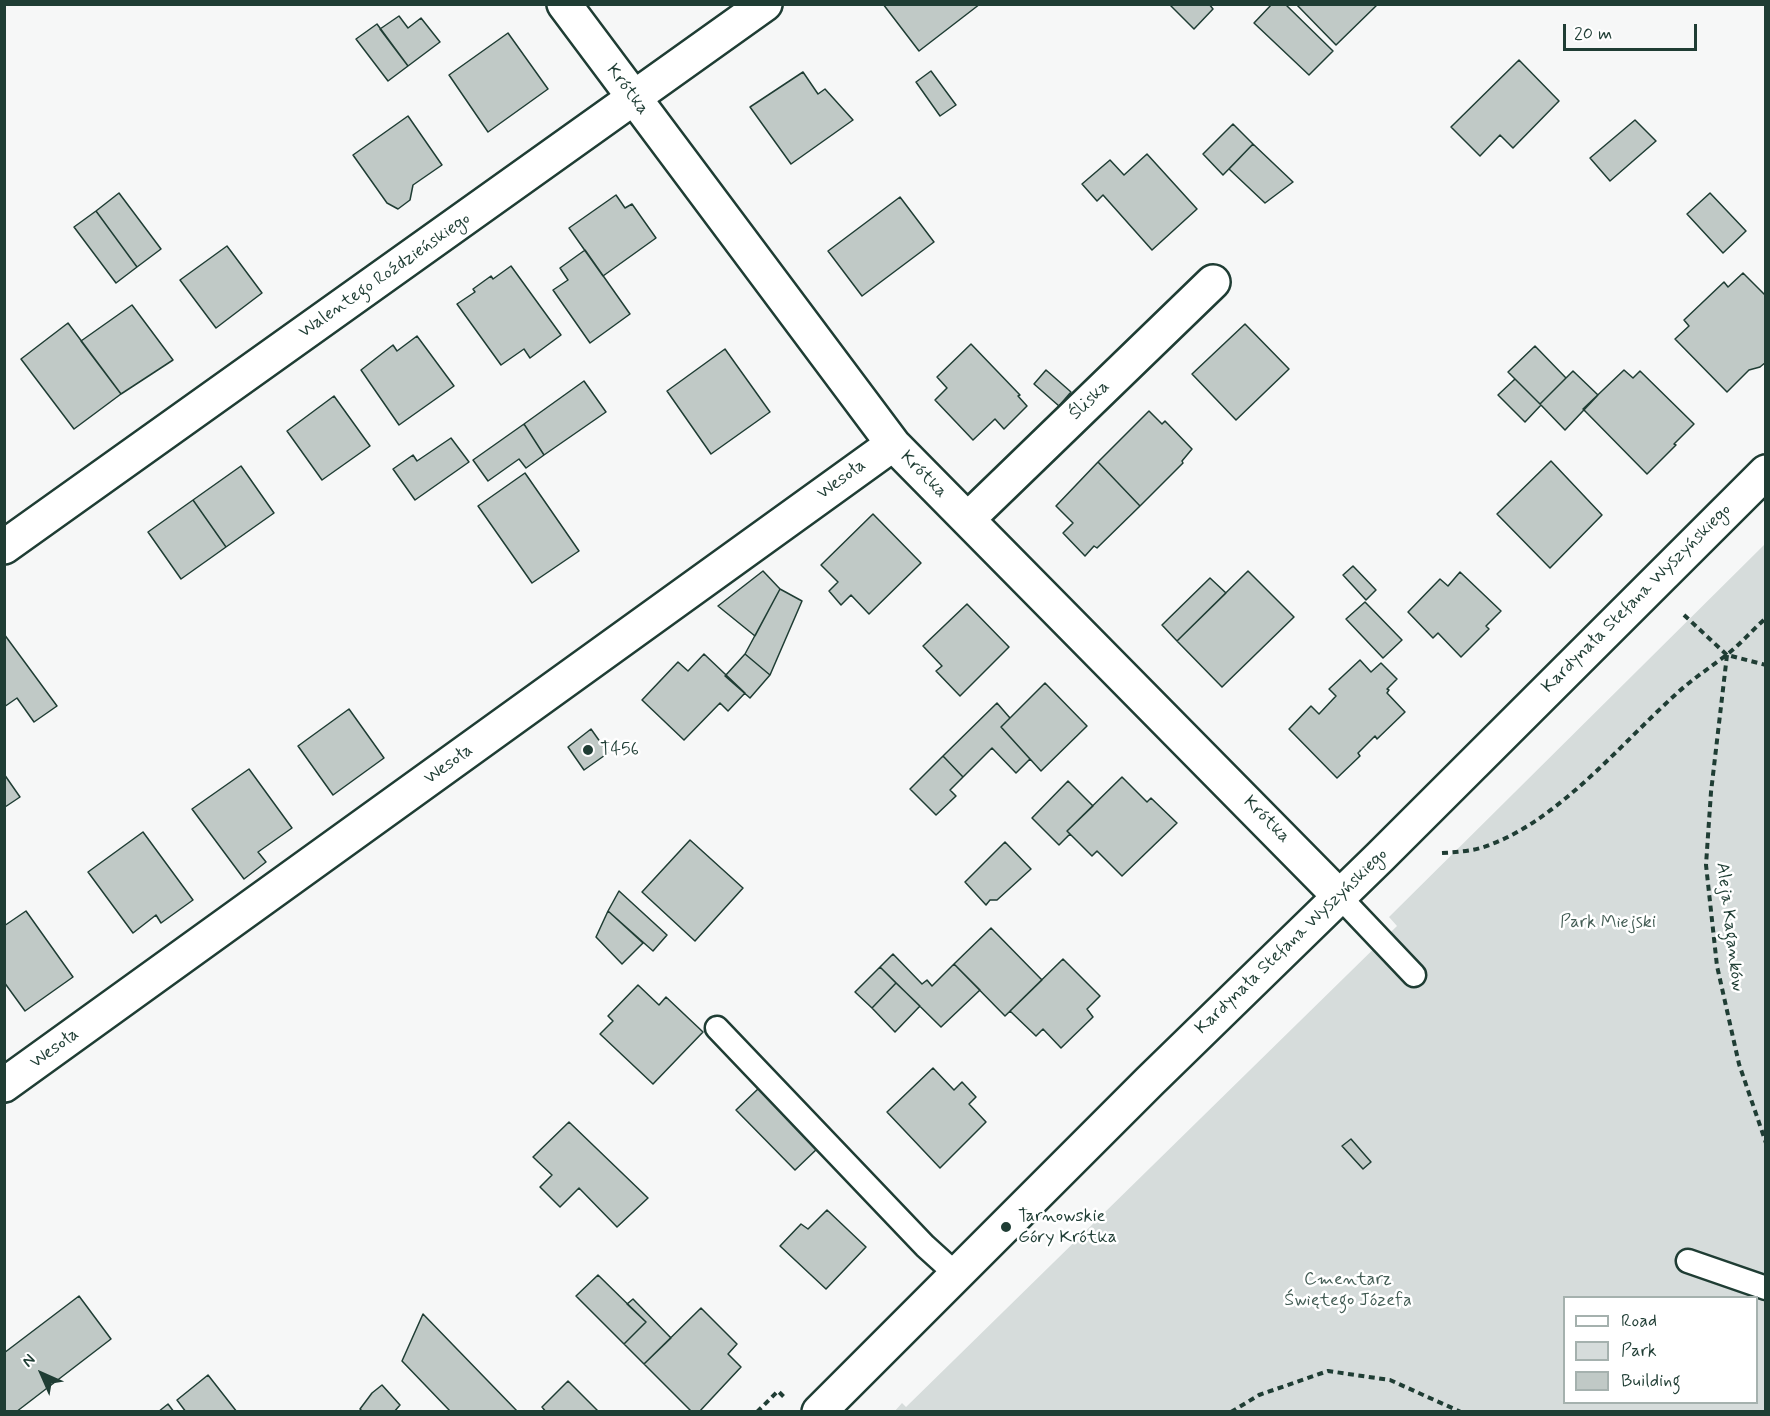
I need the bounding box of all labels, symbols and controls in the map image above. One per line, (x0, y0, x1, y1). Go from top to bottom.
scale bar (1566, 12, 1700, 50)
text: 20 m (1574, 22, 1612, 46)
street label: Krótka (601, 60, 653, 120)
street label: Walentego Roździeńskiego (295, 209, 475, 343)
street label: Śliska (1065, 377, 1115, 425)
street label: Krótka (895, 447, 951, 503)
street label: Wesoła (813, 455, 871, 505)
street label: Kardynała Stefana Wyszyńskiego (1538, 500, 1736, 698)
place label: T456 (600, 739, 639, 761)
street label: Wesoła (420, 740, 478, 790)
marker: T456 (581, 743, 595, 757)
street label: Krótka (1238, 792, 1294, 848)
street label: Kardynała Stefana Wyszyńskiego (1191, 844, 1393, 1040)
street label: Aleja Kaganków (1710, 861, 1748, 993)
park label: Park Miejski (1560, 912, 1656, 934)
street label: Wesoła (26, 1024, 84, 1074)
place label: Tarnowskie Góry Krótka (1018, 1206, 1117, 1248)
marker: Tarnowskie Góry Krótka (999, 1220, 1013, 1234)
park label: Cmentarz Świętego Józefa (1284, 1269, 1412, 1312)
legend (1563, 1296, 1758, 1404)
text: Road (1621, 1309, 1657, 1333)
text: Park (1621, 1339, 1657, 1363)
north arrow (12, 1344, 72, 1404)
text: N (18, 1350, 40, 1372)
text: Building (1621, 1369, 1681, 1393)

